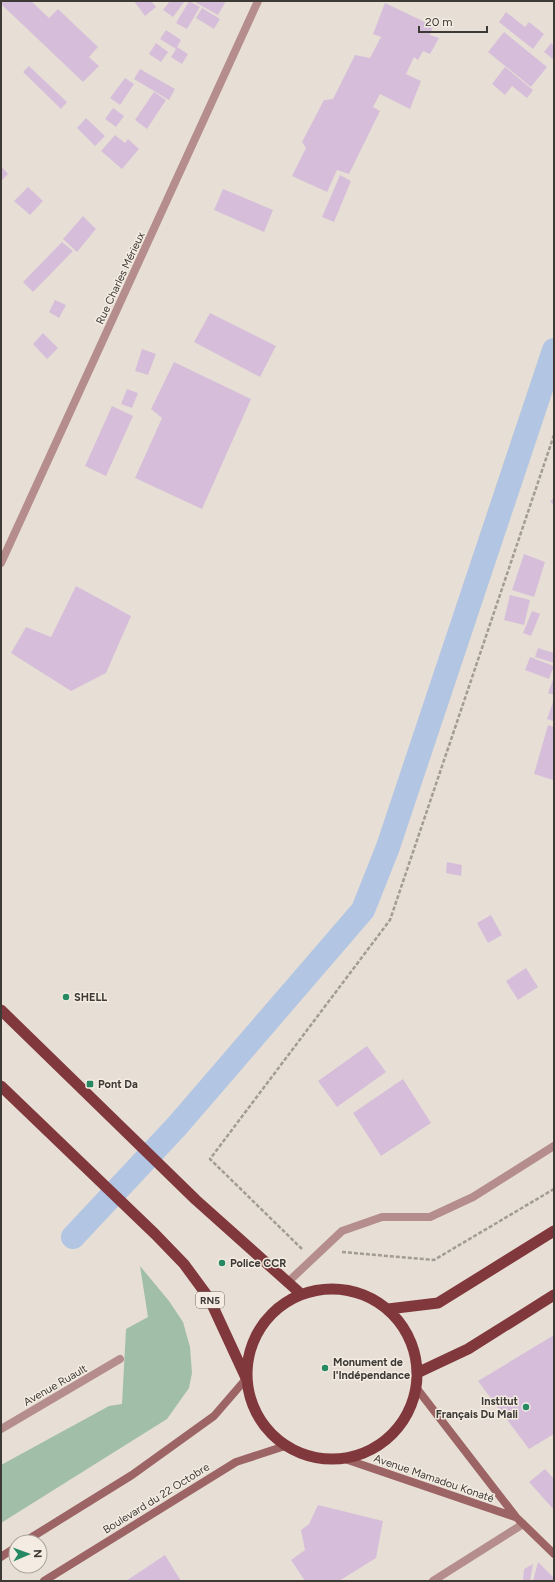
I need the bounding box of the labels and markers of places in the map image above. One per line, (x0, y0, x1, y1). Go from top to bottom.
place label: SHELL (74, 991, 107, 1004)
marker: SHELL (61, 992, 71, 1002)
place label: Pont Da (98, 1078, 138, 1091)
marker: Pont Da (85, 1079, 95, 1089)
place label: Police CCR (230, 1257, 286, 1270)
marker: Police CCR (217, 1258, 227, 1268)
place label: Monument de l'Indépendance (333, 1356, 410, 1382)
marker: Monument de l'Indépendance (320, 1363, 330, 1373)
place label: Institut Français Du Mali (436, 1395, 519, 1421)
marker: Institut Français Du Mali (521, 1402, 531, 1412)

